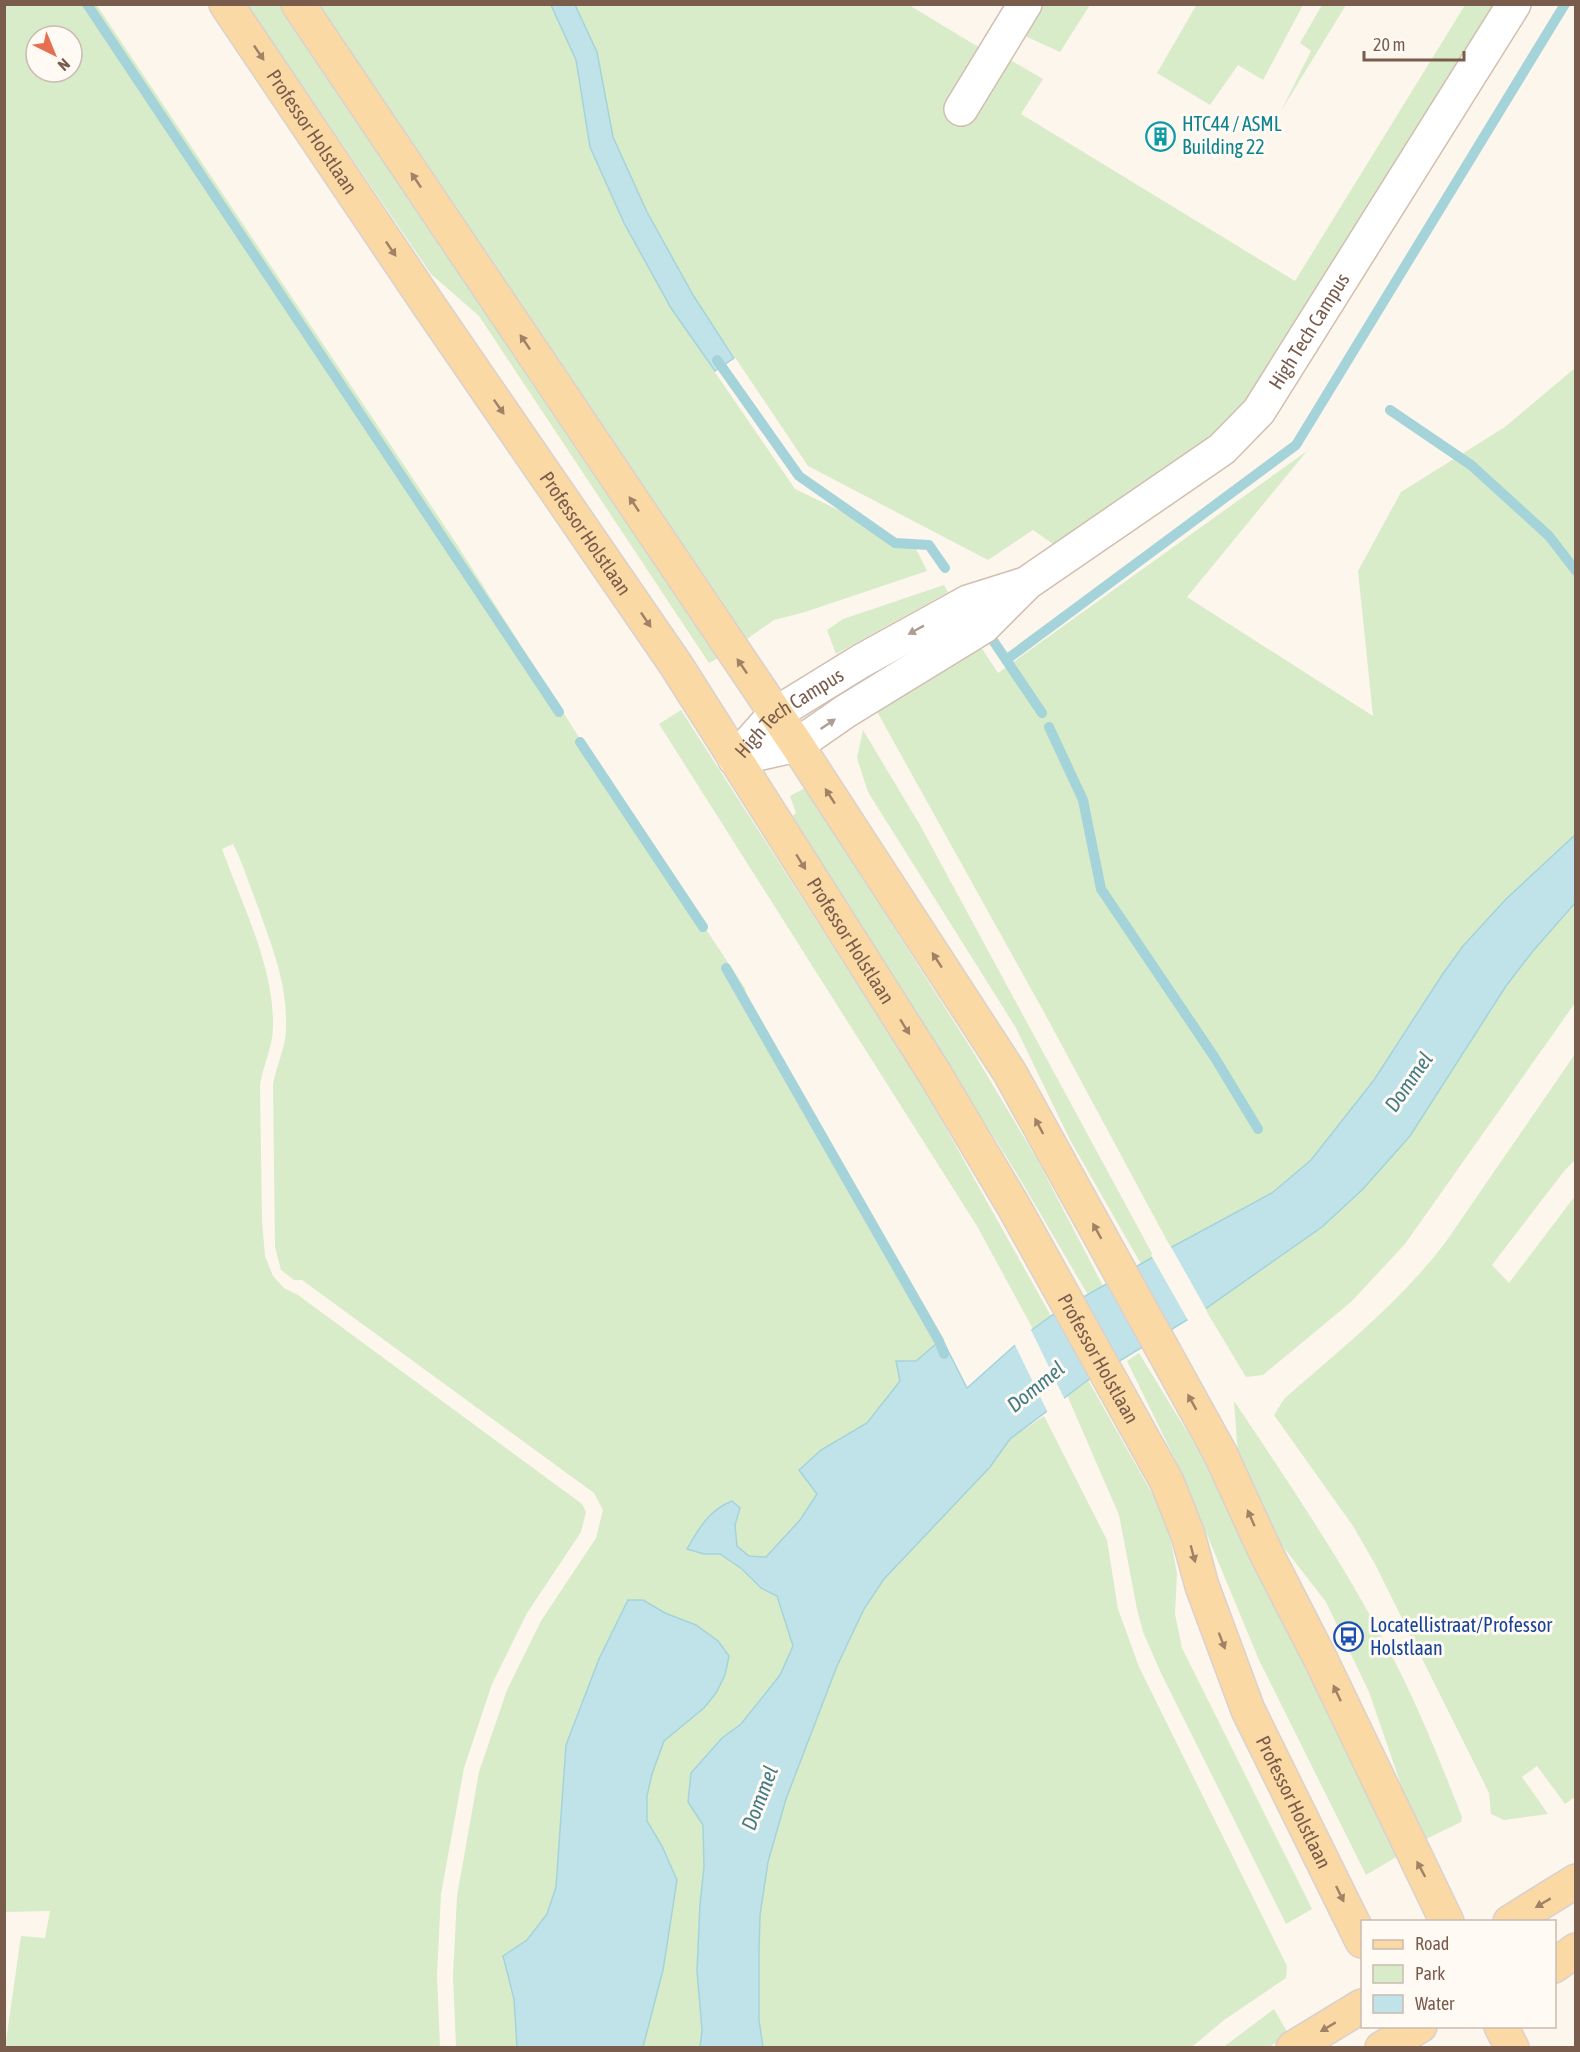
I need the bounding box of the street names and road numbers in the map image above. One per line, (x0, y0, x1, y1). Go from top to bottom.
street label: Professor Holstlaan (262, 65, 362, 198)
street label: High Tech Campus (1264, 269, 1354, 393)
street label: Professor Holstlaan (536, 467, 636, 599)
street label: High Tech Campus (730, 663, 847, 762)
street label: Professor Holstlaan (803, 873, 899, 1008)
street label: Professor Holstlaan (1054, 1290, 1144, 1427)
street label: Professor Holstlaan (1252, 1732, 1336, 1872)

